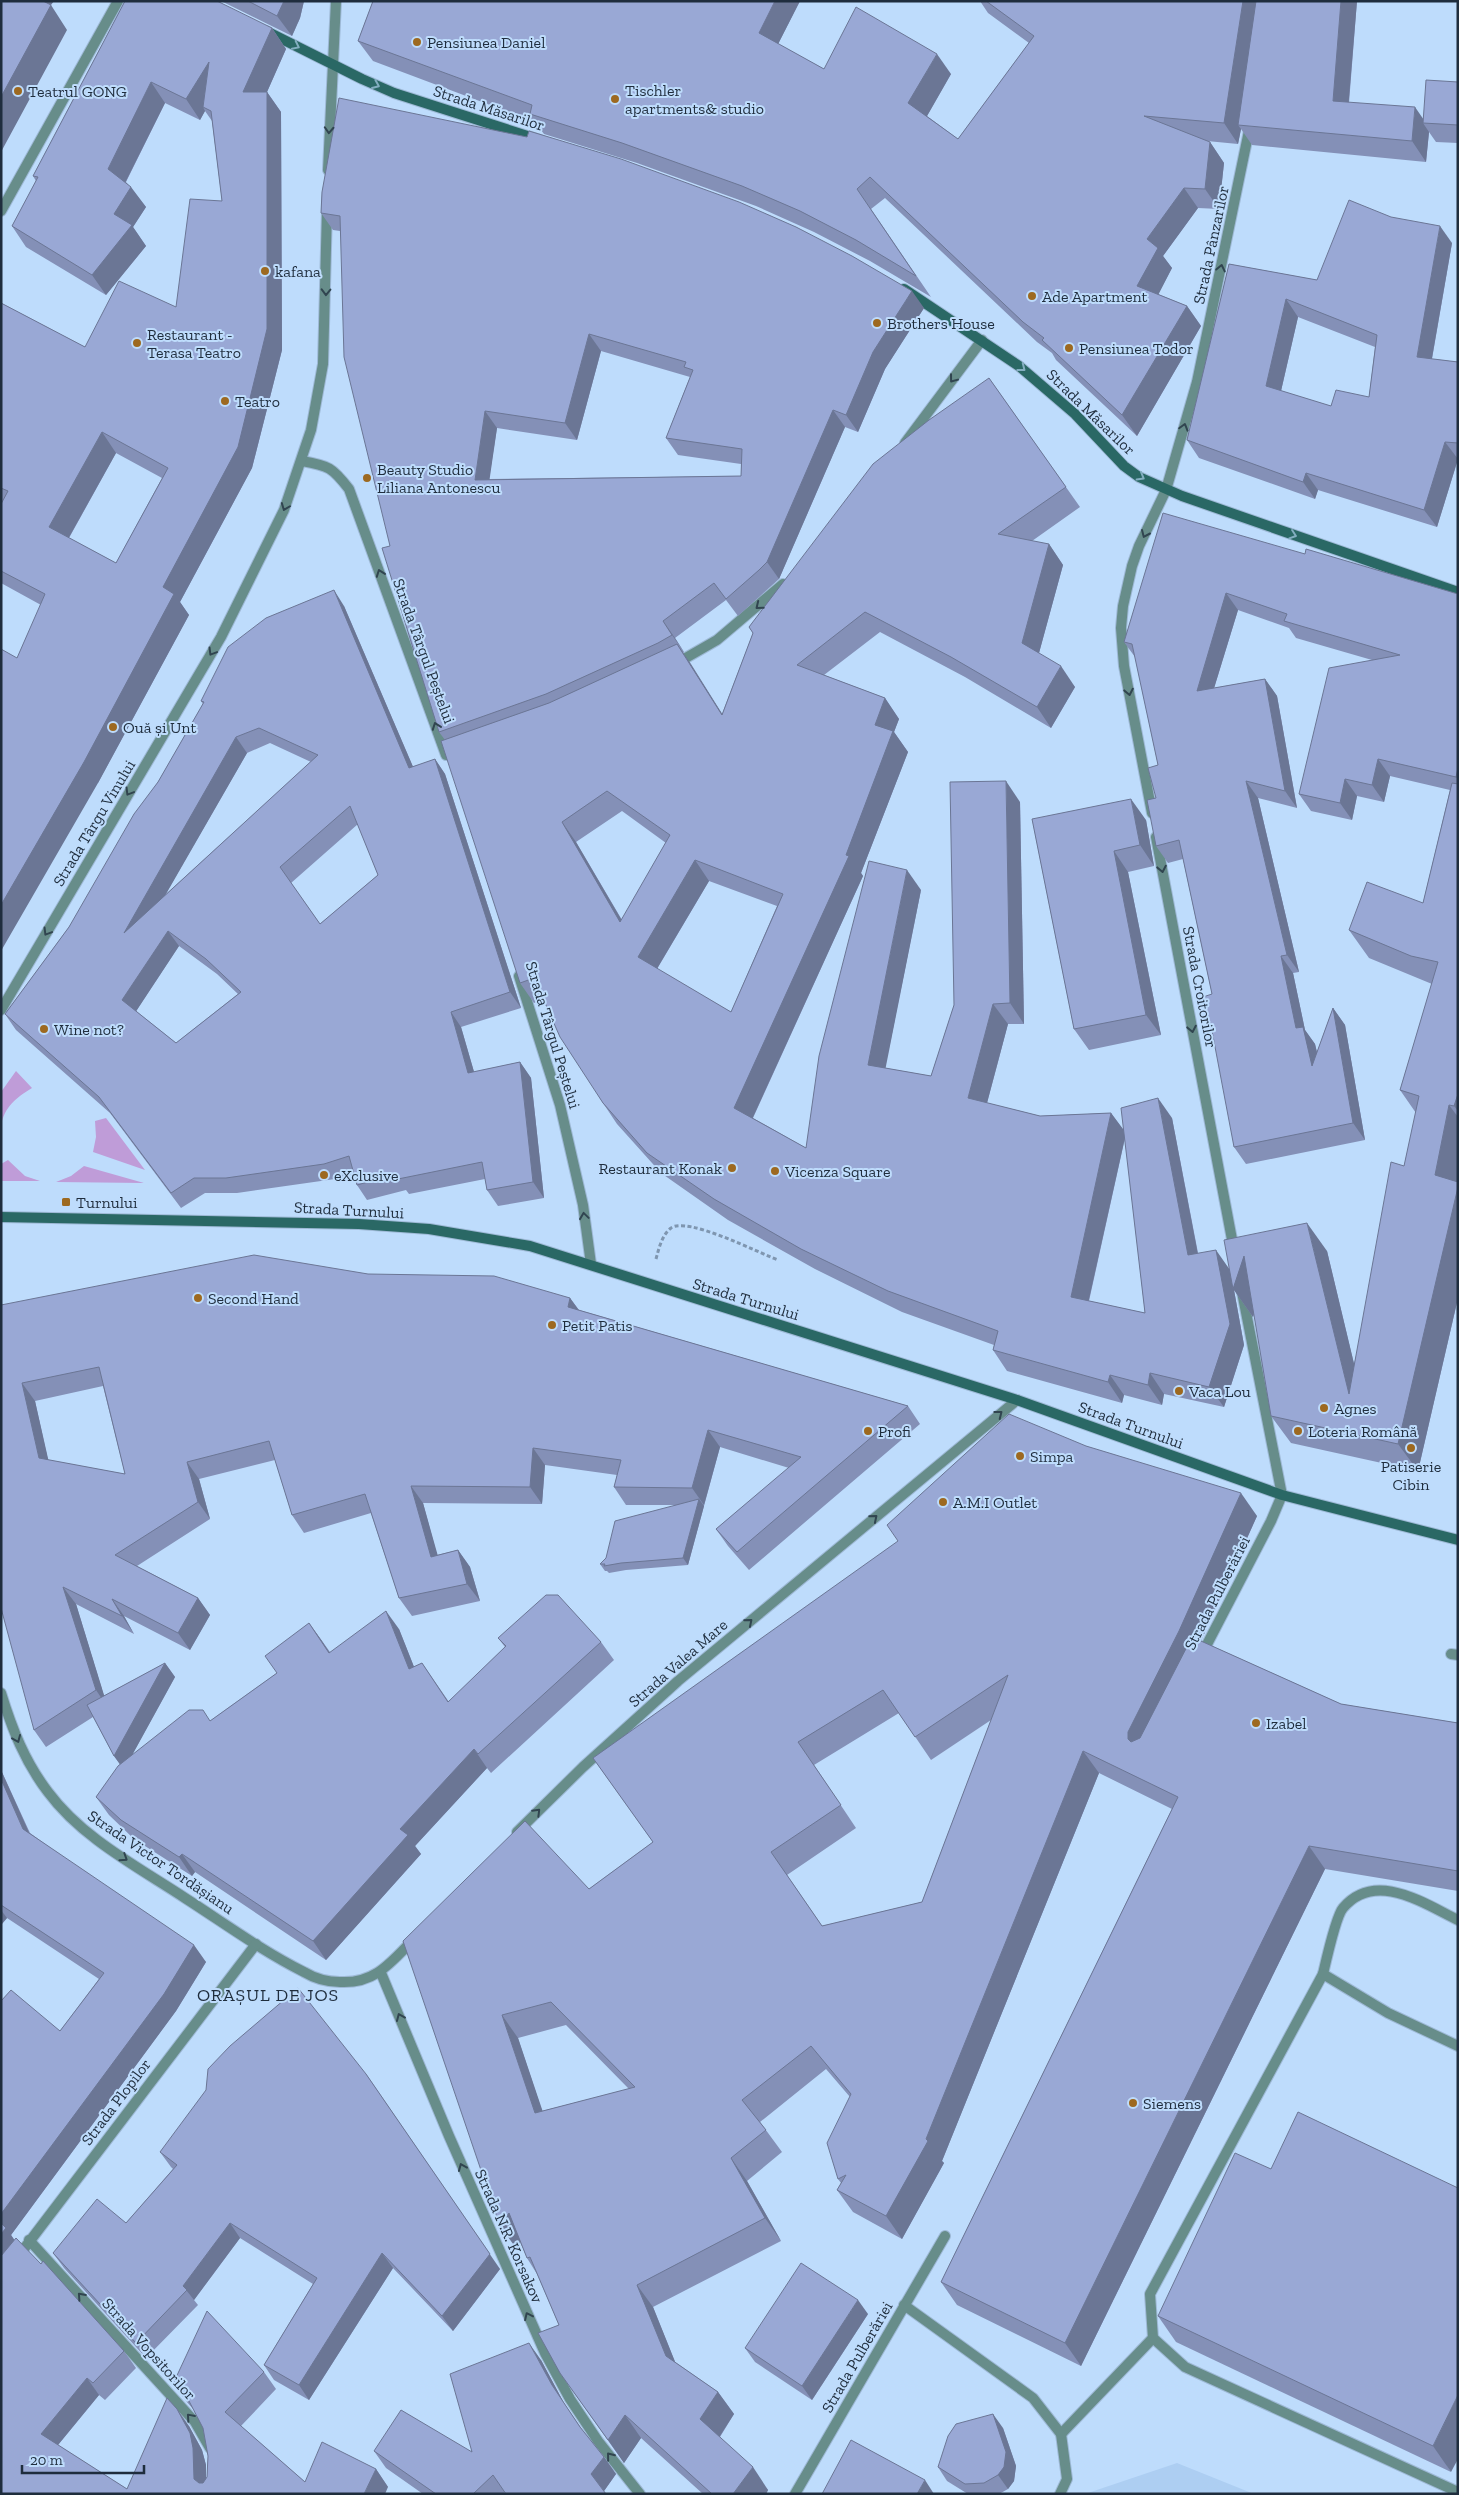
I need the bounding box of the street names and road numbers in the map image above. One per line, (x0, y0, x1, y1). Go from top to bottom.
street label: Strada Măsarilor (431, 81, 547, 135)
street label: Strada Pânzarilor (1189, 184, 1233, 306)
street label: Strada Măsarilor (1043, 365, 1139, 459)
street label: Strada Târgul Peștelui (389, 576, 459, 727)
street label: Strada Târgu Vinului (49, 756, 139, 890)
street label: Strada Croitorilor (1179, 925, 1221, 1050)
street label: Strada Târgul Peștelui (522, 959, 585, 1111)
street label: Strada Turnului (293, 1198, 405, 1222)
street label: Strada Turnului (691, 1274, 802, 1324)
street label: Strada Turnului (1076, 1397, 1187, 1453)
street label: Strada Pulberăriei (1180, 1532, 1254, 1653)
street label: Strada Valea Mare (625, 1615, 731, 1711)
street label: Strada Victor Tordășianu (84, 1806, 238, 1918)
street label: Strada Plopilor (77, 2055, 155, 2149)
street label: Strada N.R. Korsakov (471, 2166, 547, 2306)
street label: Strada Vopsitorilor (98, 2294, 200, 2404)
street label: Strada Pulberăriei (817, 2298, 897, 2416)

